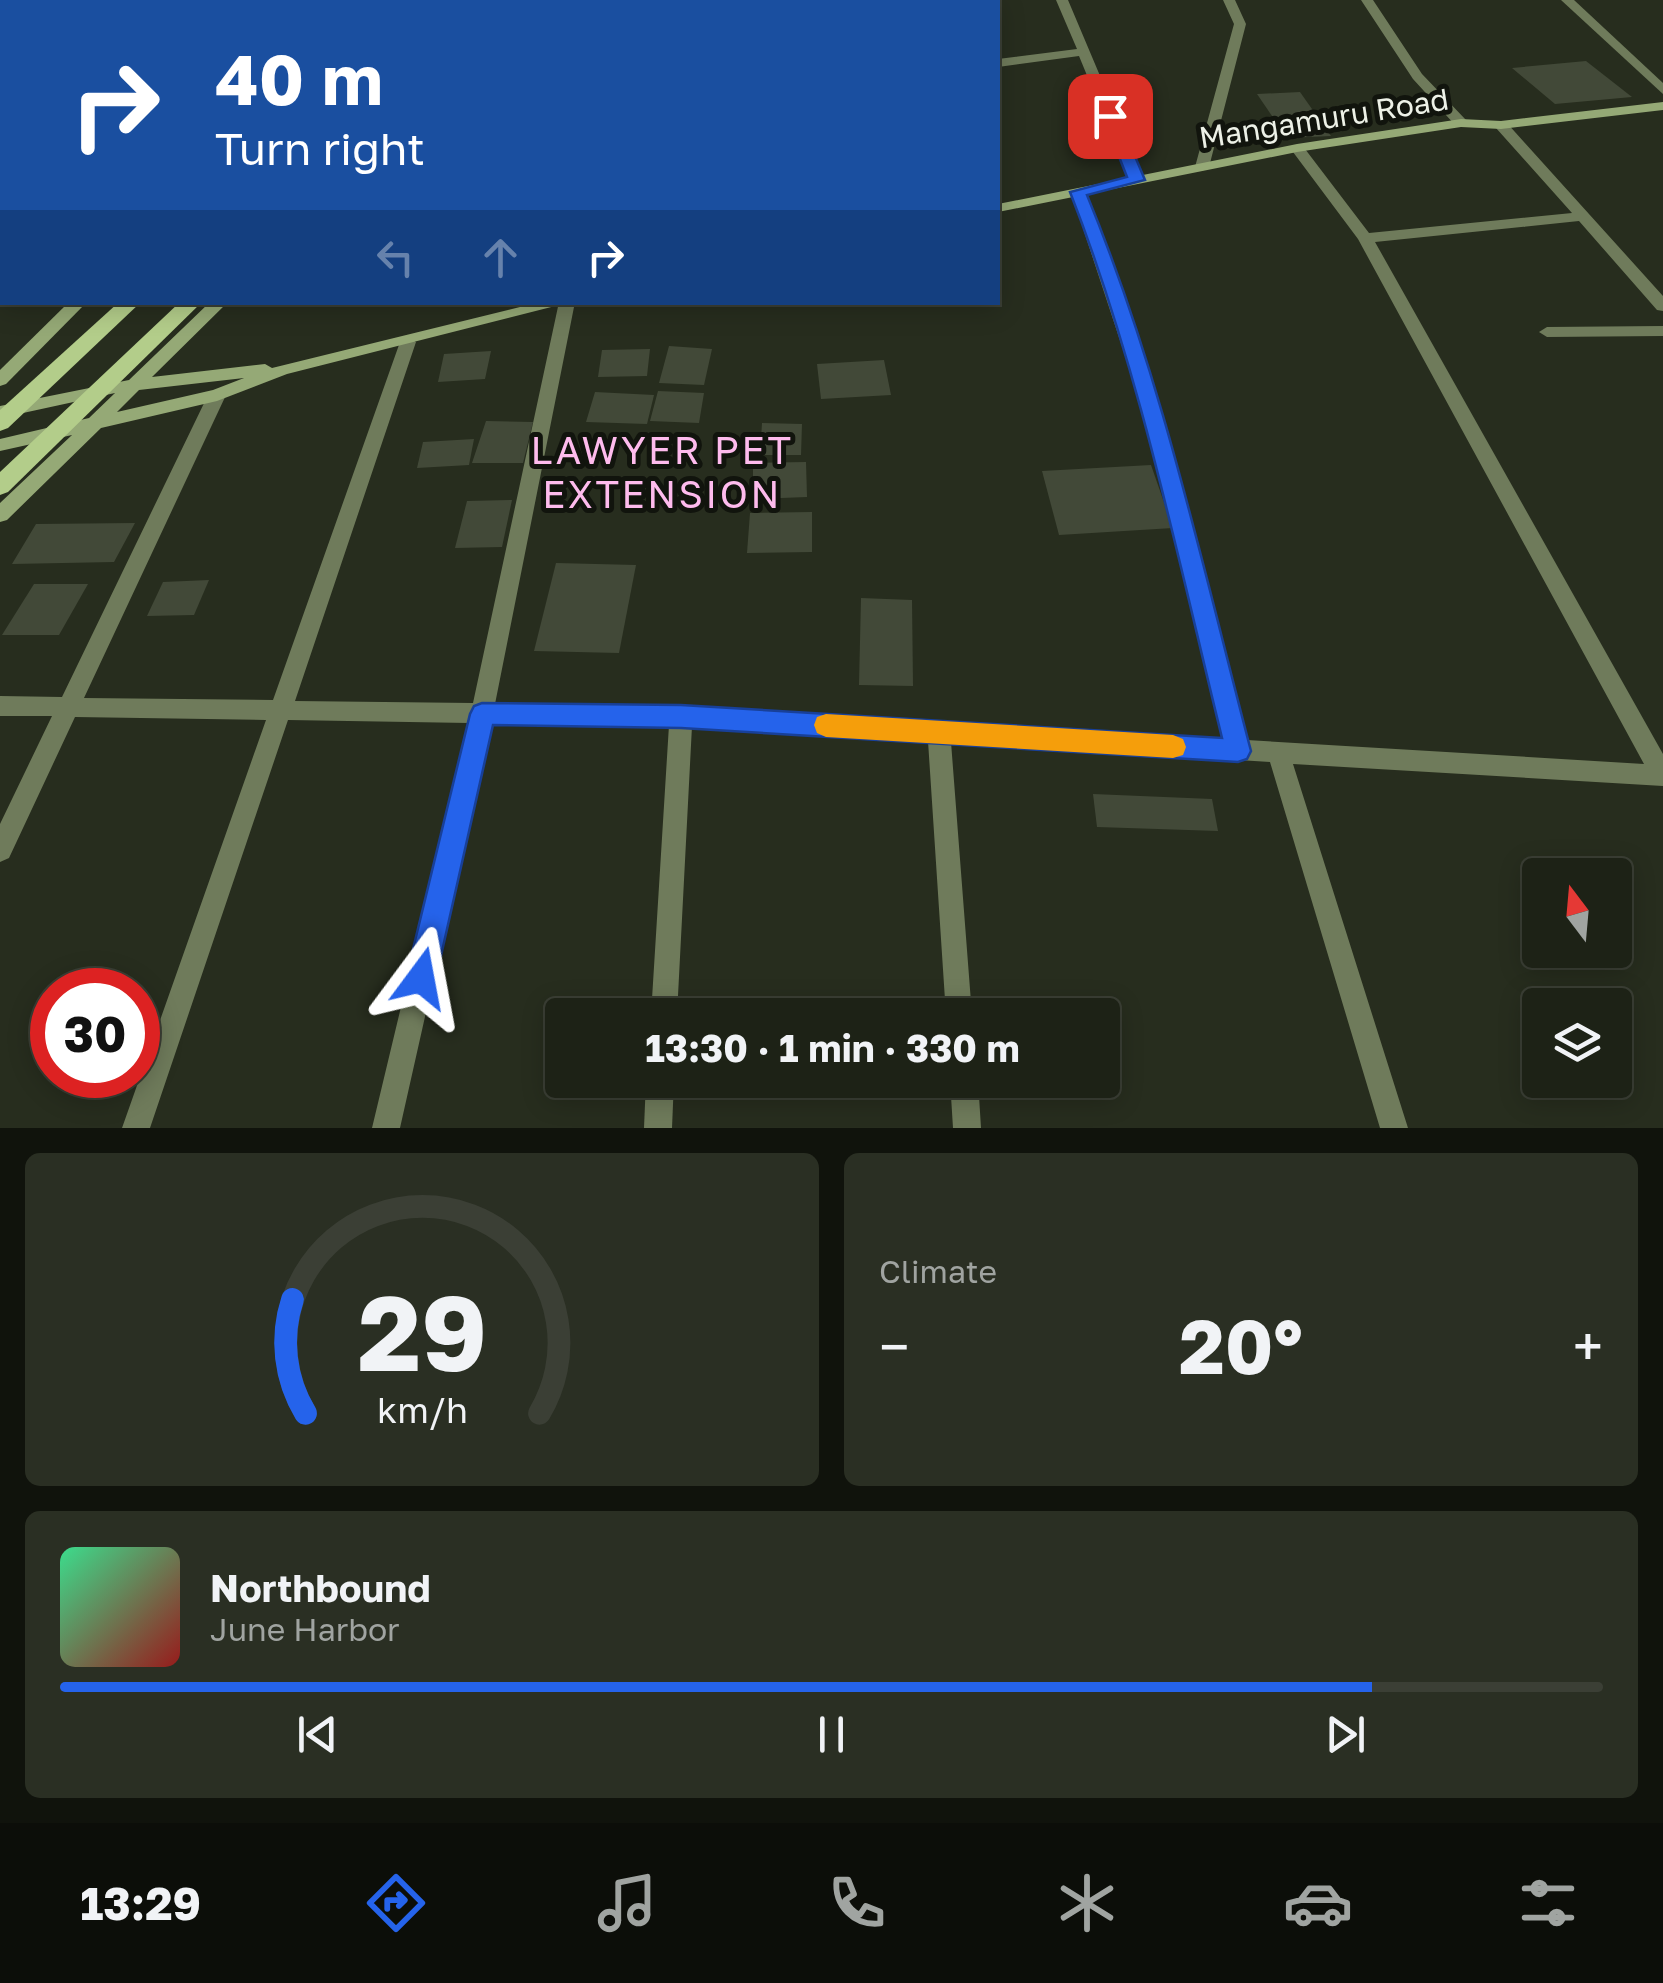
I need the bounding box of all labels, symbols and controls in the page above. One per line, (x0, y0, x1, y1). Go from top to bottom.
text: 40 m (215, 36, 383, 120)
icon: right (50, 40, 180, 170)
pin (1068, 74, 1153, 159)
street label: Mangamuru Road (1197, 81, 1451, 156)
icon: arrive (1083, 89, 1138, 144)
text: Turn right (215, 121, 425, 175)
icon: left (368, 230, 423, 285)
icon: ahead (473, 230, 528, 285)
icon: right (578, 230, 633, 285)
district label: LAWYER PET EXTENSION (530, 427, 794, 516)
north arrow (1522, 858, 1632, 968)
map controls (1522, 858, 1632, 1098)
position arrow (369, 926, 473, 1030)
speed limit sign: 30 (30, 968, 160, 1098)
button: layers (1522, 988, 1632, 1098)
text: 13:30 · 1 min · 330 m (645, 1025, 1020, 1070)
text: Climate (879, 1252, 997, 1290)
text: 29 (357, 1269, 487, 1394)
text: 20° (1179, 1300, 1303, 1391)
text: − (879, 1313, 909, 1379)
text: + (1573, 1313, 1603, 1379)
text: km/h (377, 1388, 467, 1431)
text: Northbound (210, 1565, 431, 1610)
text: June Harbor (210, 1610, 400, 1648)
icon: previous (290, 1707, 345, 1762)
icon: pause (804, 1707, 859, 1762)
icon: next (1318, 1707, 1373, 1762)
icon: directions (361, 1868, 431, 1938)
icon: music (592, 1868, 662, 1938)
icon: phone (822, 1868, 892, 1938)
icon: climate (1052, 1868, 1122, 1938)
icon: car (1283, 1868, 1353, 1938)
icon: filters (1513, 1868, 1583, 1938)
text: 13:29 (80, 1876, 201, 1930)

